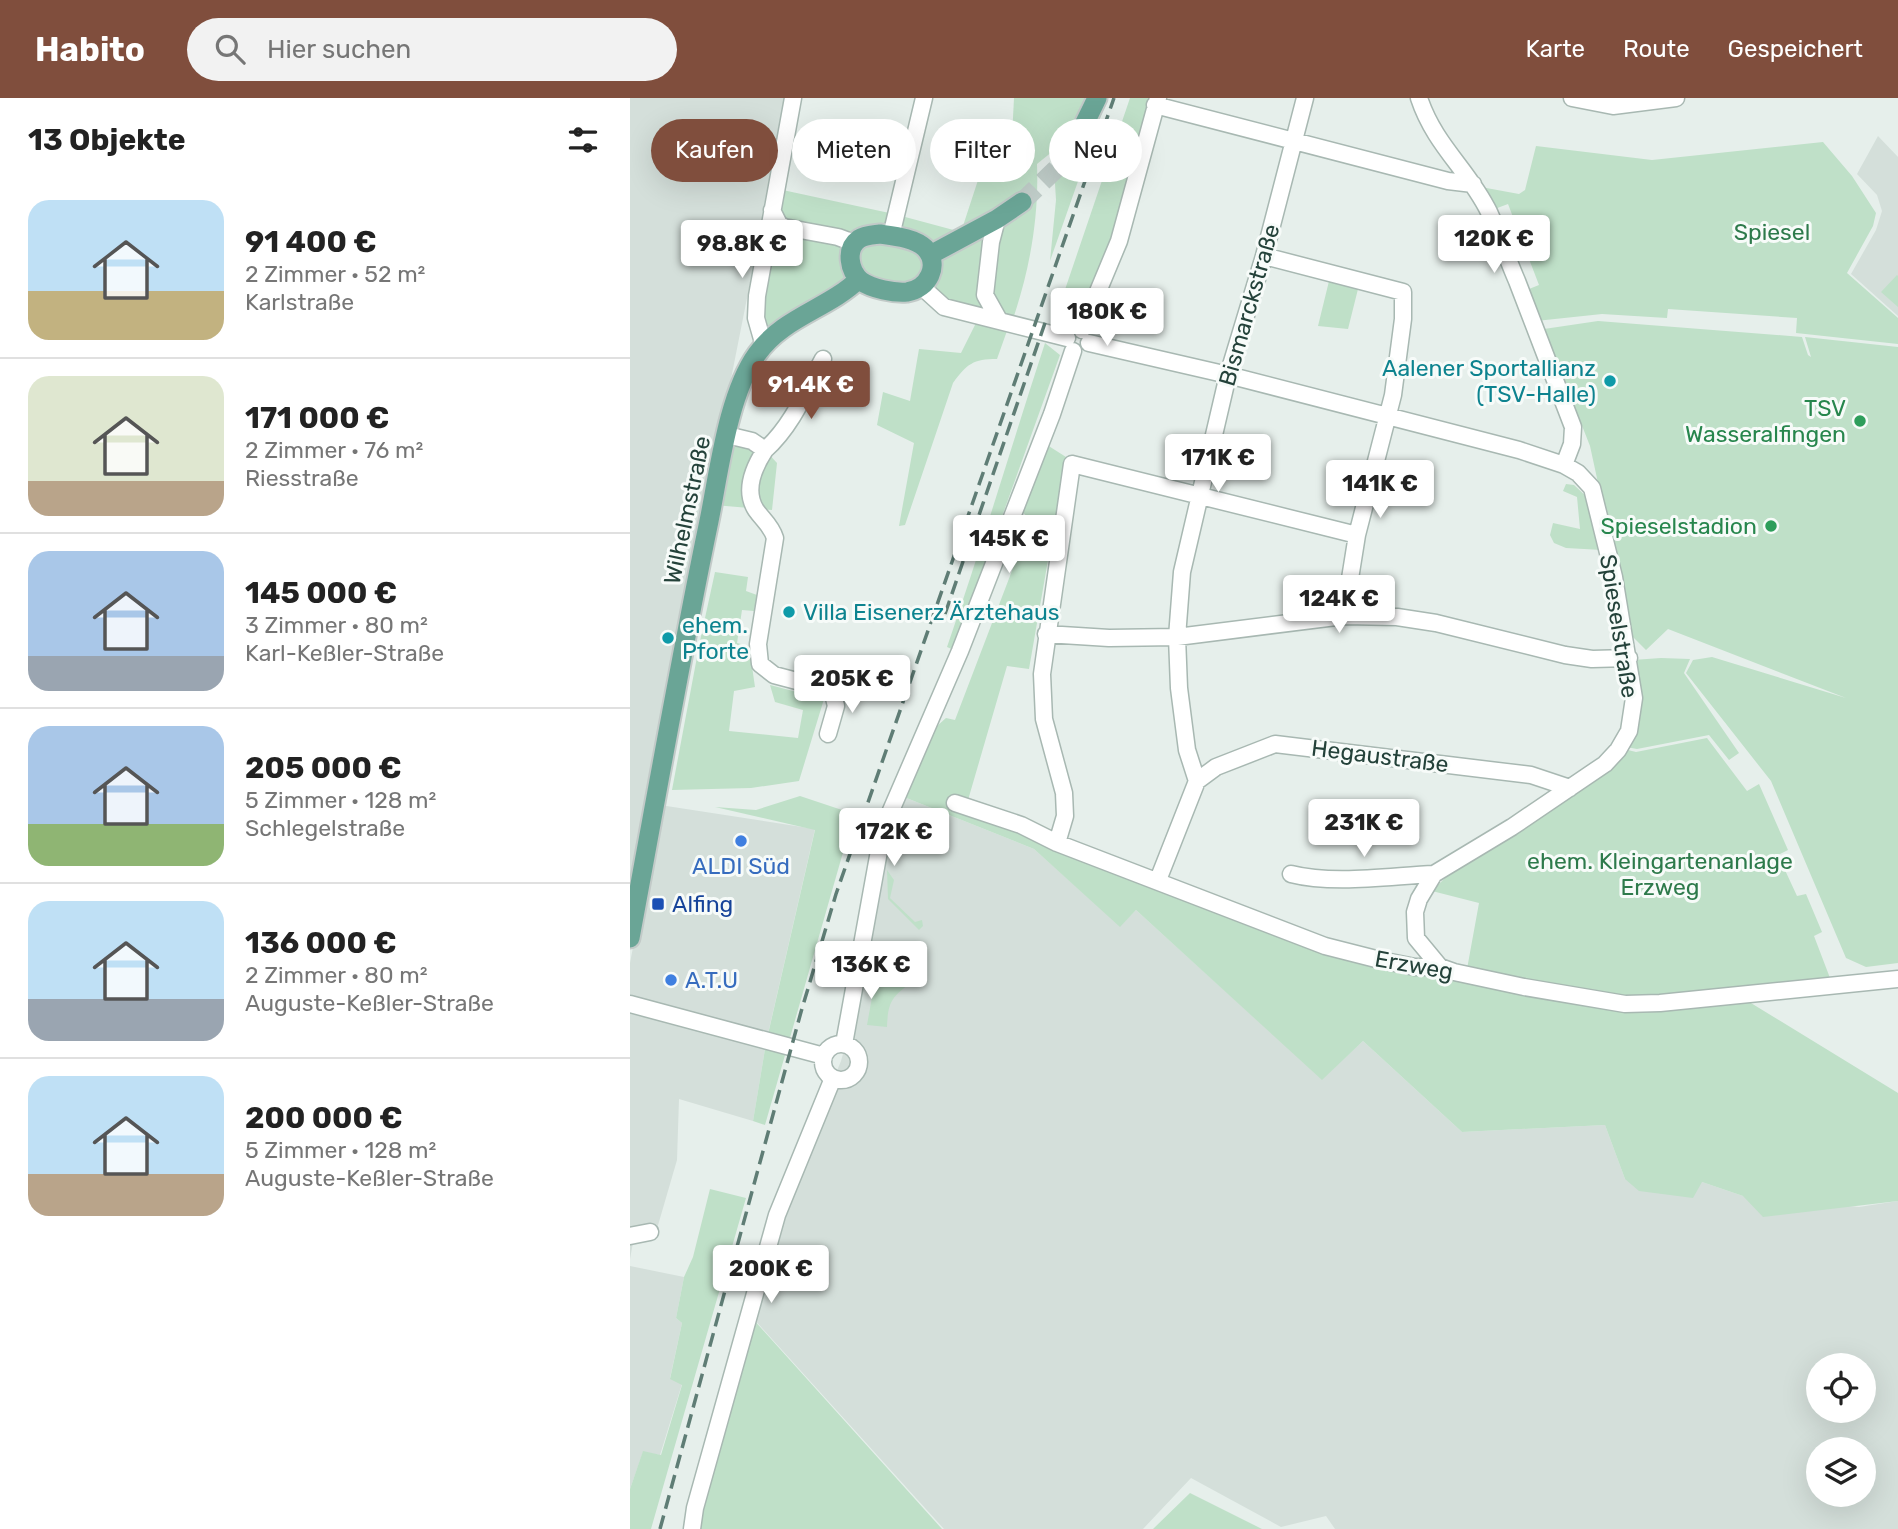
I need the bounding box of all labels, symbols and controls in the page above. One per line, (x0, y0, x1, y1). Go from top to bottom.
search box (187, 18, 677, 81)
text: Habito (35, 30, 145, 69)
icon: search (211, 30, 249, 68)
text: Hier suchen (267, 34, 411, 65)
text: Karte (1526, 35, 1585, 63)
text: Route (1623, 35, 1690, 63)
text: Gespeichert (1728, 35, 1863, 63)
chip: Kaufen (651, 119, 778, 182)
chip: Mieten (792, 119, 916, 182)
chip: Filter (930, 119, 1035, 182)
chip: Neu (1049, 119, 1142, 182)
icon: filters (564, 121, 602, 159)
text: 13 Objekte (28, 122, 186, 158)
pin: 120K € (1437, 216, 1551, 275)
park label: Spiesel (1734, 218, 1810, 246)
pin: 98.8K € (677, 220, 807, 280)
street label: Bismarckstraße (1213, 221, 1285, 389)
text: 91 400 € (245, 224, 377, 260)
text: 120K € (1454, 224, 1534, 252)
icon: home (84, 228, 168, 312)
text: 98.8K € (697, 229, 787, 257)
text: 2 Zimmer · 52 m² (245, 260, 425, 288)
text: Karlstraße (245, 288, 354, 316)
pin: 180K € (1050, 288, 1164, 348)
text: 180K € (1067, 297, 1147, 325)
place label: Aalener Sportallianz (TSV-Halle) (1382, 354, 1596, 408)
pin: 91.4K € (746, 362, 876, 421)
text: 91.4K € (768, 370, 854, 398)
marker: Aalener Sportallianz (TSV-Halle) (1602, 373, 1618, 389)
place label: TSV Wasseralfingen (1685, 394, 1846, 448)
text: 171 000 € (245, 400, 390, 436)
icon: home (84, 404, 168, 488)
marker: TSV Wasseralfingen (1852, 413, 1868, 429)
street label: Wilhelmstraße (658, 433, 716, 587)
pin: 171K € (1161, 434, 1275, 494)
text: 2 Zimmer · 76 m² (245, 436, 423, 464)
text: 171K € (1181, 443, 1255, 471)
pin: 141K € (1323, 460, 1437, 520)
text: Riesstraße (245, 464, 359, 492)
text: 141K € (1342, 469, 1418, 497)
place label: Spieselstadion (1601, 512, 1757, 540)
pin: 145K € (952, 516, 1066, 575)
marker: Spieselstadion (1763, 518, 1779, 534)
text: 145K € (969, 524, 1049, 552)
street label: Spieselstraße (1594, 552, 1644, 700)
text: 145 000 € (245, 575, 397, 611)
pin: 124K € (1282, 575, 1396, 635)
icon: home (84, 579, 168, 663)
text: 124K € (1299, 584, 1379, 612)
place label: Villa Eisenerz Ärztehaus (803, 598, 1059, 626)
marker: Villa Eisenerz Ärztehaus (781, 604, 797, 620)
text: 3 Zimmer · 80 m² (245, 611, 428, 639)
place label: ehem. Pforte (682, 611, 749, 665)
marker: ehem. Pforte (660, 630, 676, 646)
text: Karl-Keßler-Straße (245, 639, 444, 667)
pin: 205K € (795, 656, 909, 715)
text: 205K € (810, 664, 894, 692)
street label: Hegaustraße (1310, 734, 1450, 778)
text: 205 000 € (245, 750, 402, 786)
icon: home (84, 754, 168, 838)
text: 5 Zimmer · 128 m² (245, 786, 436, 814)
pin: 231K € (1307, 800, 1421, 859)
pin: 172K € (837, 808, 951, 868)
text: 231K € (1324, 808, 1404, 836)
text: Schlegelstraße (245, 814, 405, 842)
text: 172K € (855, 817, 933, 845)
marker: ALDI Süd (733, 833, 749, 849)
park label: ehem. Kleingartenanlage Erzweg (1527, 847, 1793, 901)
place label: ALDI Süd (692, 852, 790, 880)
place label: Alfing (672, 890, 733, 918)
marker: Alfing (650, 896, 666, 912)
text: 136 000 € (245, 925, 397, 961)
icon: home (84, 929, 168, 1013)
pin: 136K € (814, 942, 928, 1001)
street label: Erzweg (1373, 944, 1455, 986)
text: 136K € (831, 950, 911, 978)
text: 2 Zimmer · 80 m² (245, 961, 428, 989)
place label: A.T.U (685, 966, 738, 994)
marker: A.T.U (663, 972, 679, 988)
text: Auguste-Keßler-Straße (245, 989, 494, 1017)
text: 200 000 € (245, 1100, 403, 1136)
icon: home (84, 1104, 168, 1188)
text: 5 Zimmer · 128 m² (245, 1136, 436, 1164)
text: Auguste-Keßler-Straße (245, 1164, 494, 1192)
pin: 200K € (714, 1246, 828, 1305)
text: 200K € (729, 1254, 813, 1282)
map controls (1806, 1353, 1876, 1507)
button: locate (1806, 1353, 1876, 1423)
button: layers (1806, 1437, 1876, 1507)

